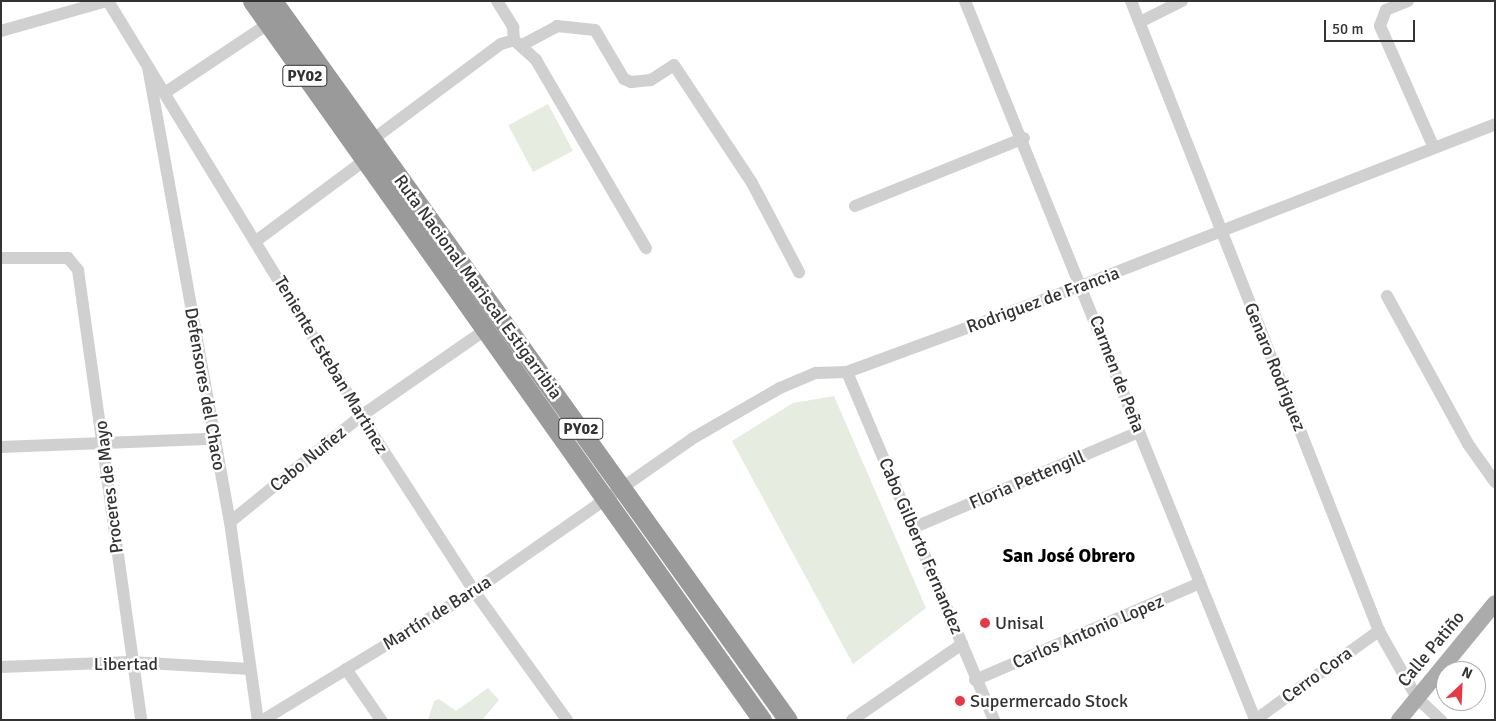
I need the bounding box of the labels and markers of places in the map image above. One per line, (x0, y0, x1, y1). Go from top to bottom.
place label: Unisal (995, 612, 1044, 634)
marker: Unisal (979, 617, 991, 629)
place label: Supermercado Stock (970, 690, 1128, 712)
marker: Supermercado Stock (954, 695, 966, 707)

